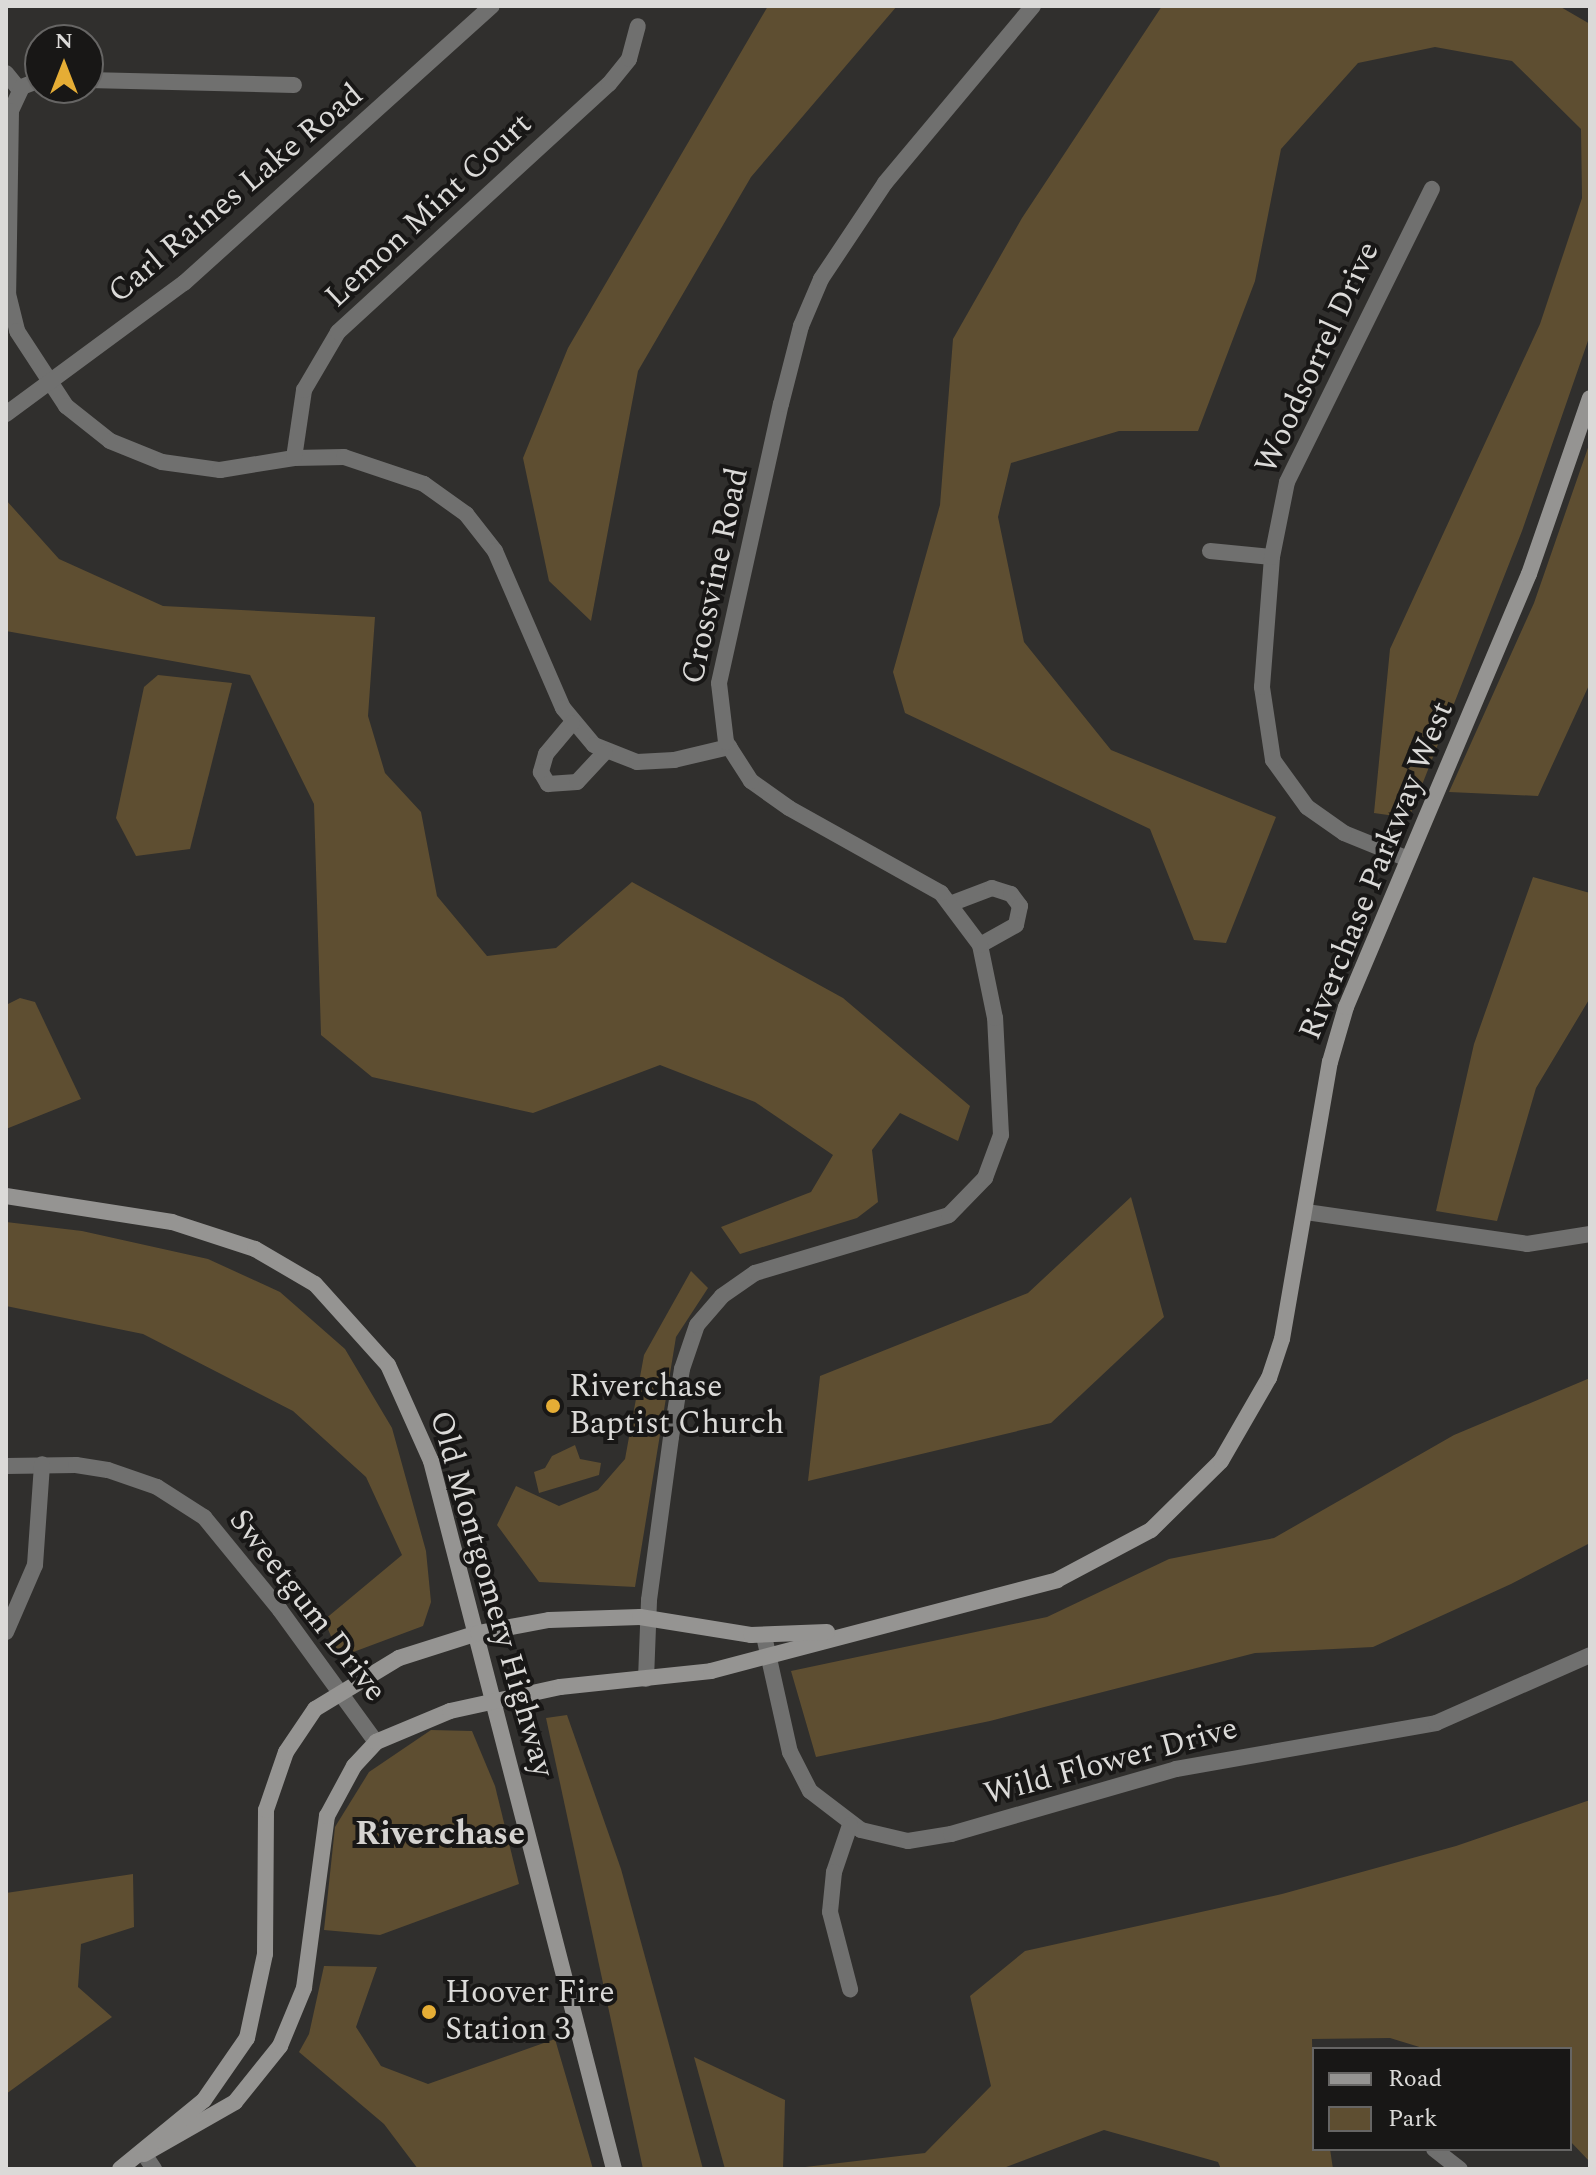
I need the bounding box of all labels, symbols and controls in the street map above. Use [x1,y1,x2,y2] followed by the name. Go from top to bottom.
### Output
[24,24,104,104] north arrow
[55,25,73,58] text: N
[101,76,371,312] street label: Carl Raines Lake Road
[318,105,540,317] street label: Lemon Mint Court
[1247,236,1389,480] street label: Woodsorrel Drive
[674,464,758,688] street label: Crossvine Road
[1291,696,1463,1046] street label: Riverchase Parkway West
[569,1369,784,1444] place label: Riverchase Baptist Church
[544,1397,562,1415] marker: Riverchase Baptist Church
[420,1407,562,1781] street label: Old Montgomery Highway
[220,1502,394,1710] street label: Sweetgum Drive
[980,1710,1242,1814] street label: Wild Flower Drive
[355,1815,525,1855] district label: Riverchase
[445,1975,615,2050] place label: Hoover Fire Station 3
[420,2003,438,2021] marker: Hoover Fire Station 3
[1312,2047,1572,2151] legend
[1388,2061,1442,2097] text: Road
[1388,2101,1438,2137] text: Park

